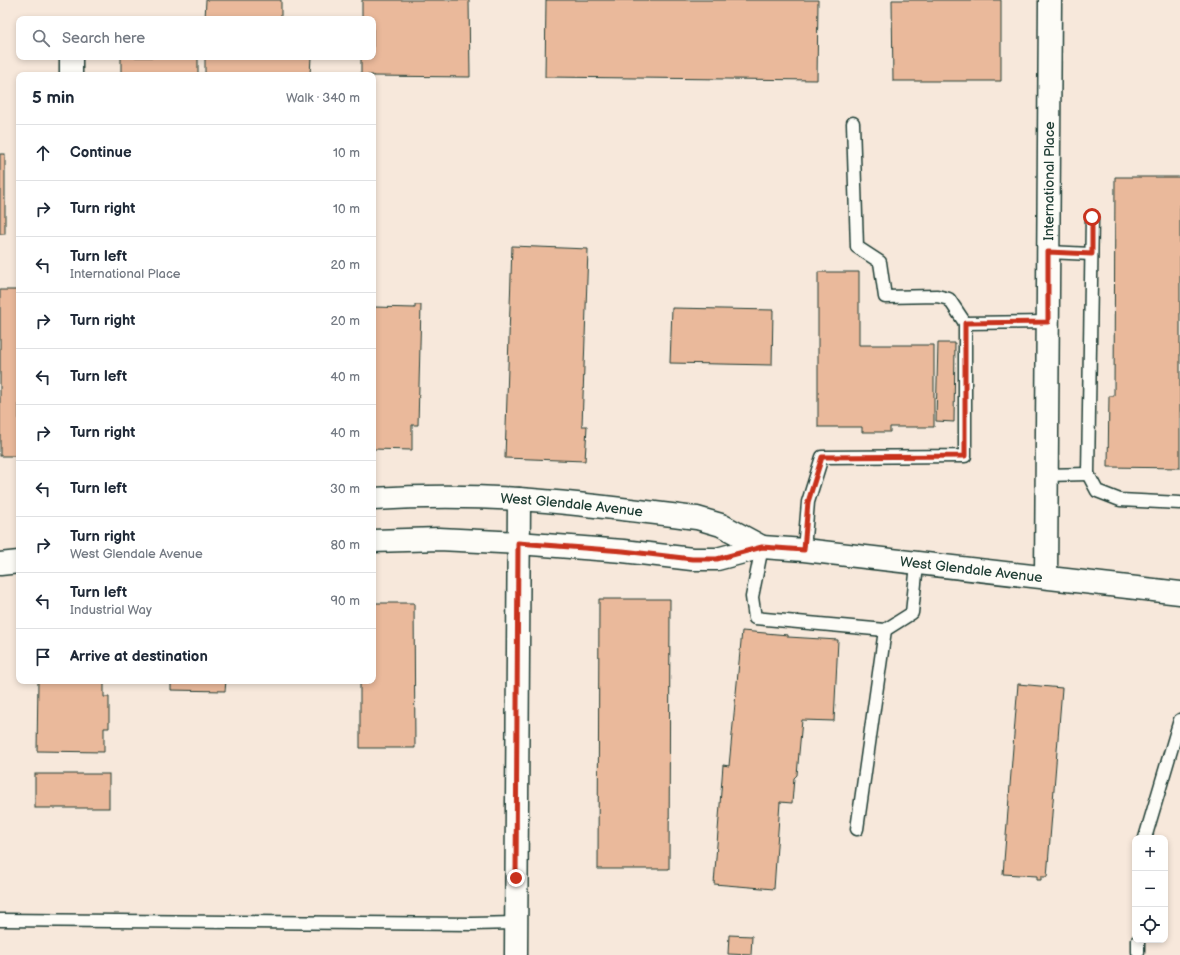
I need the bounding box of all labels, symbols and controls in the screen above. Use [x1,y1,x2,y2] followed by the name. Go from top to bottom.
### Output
[16,16,376,60] search box
[30,27,52,49] icon: search
[62,29,145,48] text: Search here
[32,88,75,108] text: 5 min
[286,90,360,106] text: Walk · 340 m
[1040,121,1058,241] street label: International Place
[32,142,54,164] icon: ahead
[70,143,132,162] text: Continue
[333,145,360,161] text: 10 m
[32,198,54,220] icon: right
[70,199,135,218] text: Turn right
[333,201,360,217] text: 10 m
[1083,208,1101,226] route start
[70,247,127,266] text: Turn left
[32,254,54,276] icon: left
[330,257,360,273] text: 20 m
[70,266,181,282] text: International Place
[32,310,54,332] icon: right
[70,311,135,330] text: Turn right
[330,313,360,329] text: 20 m
[32,366,54,388] icon: left
[70,367,127,386] text: Turn left
[330,369,360,385] text: 40 m
[32,422,54,444] icon: right
[70,423,135,442] text: Turn right
[330,425,360,441] text: 40 m
[32,478,54,500] icon: left
[70,479,127,498] text: Turn left
[330,481,360,497] text: 30 m
[500,489,644,520] street label: West Glendale Avenue
[70,527,135,546] text: Turn right
[32,534,54,556] icon: right
[331,537,360,553] text: 80 m
[70,546,203,562] text: West Glendale Avenue
[899,553,1043,586] street label: West Glendale Avenue
[70,583,127,602] text: Turn left
[32,590,54,612] icon: left
[331,593,360,609] text: 90 m
[70,602,152,618] text: Industrial Way
[32,646,54,668] icon: arrive
[70,647,208,666] text: Arrive at destination
[1132,835,1168,943] map controls
[1132,835,1168,871] button: +
[507,869,525,887] route end
[1132,871,1168,907] button: −
[1132,907,1168,943] button: locate

